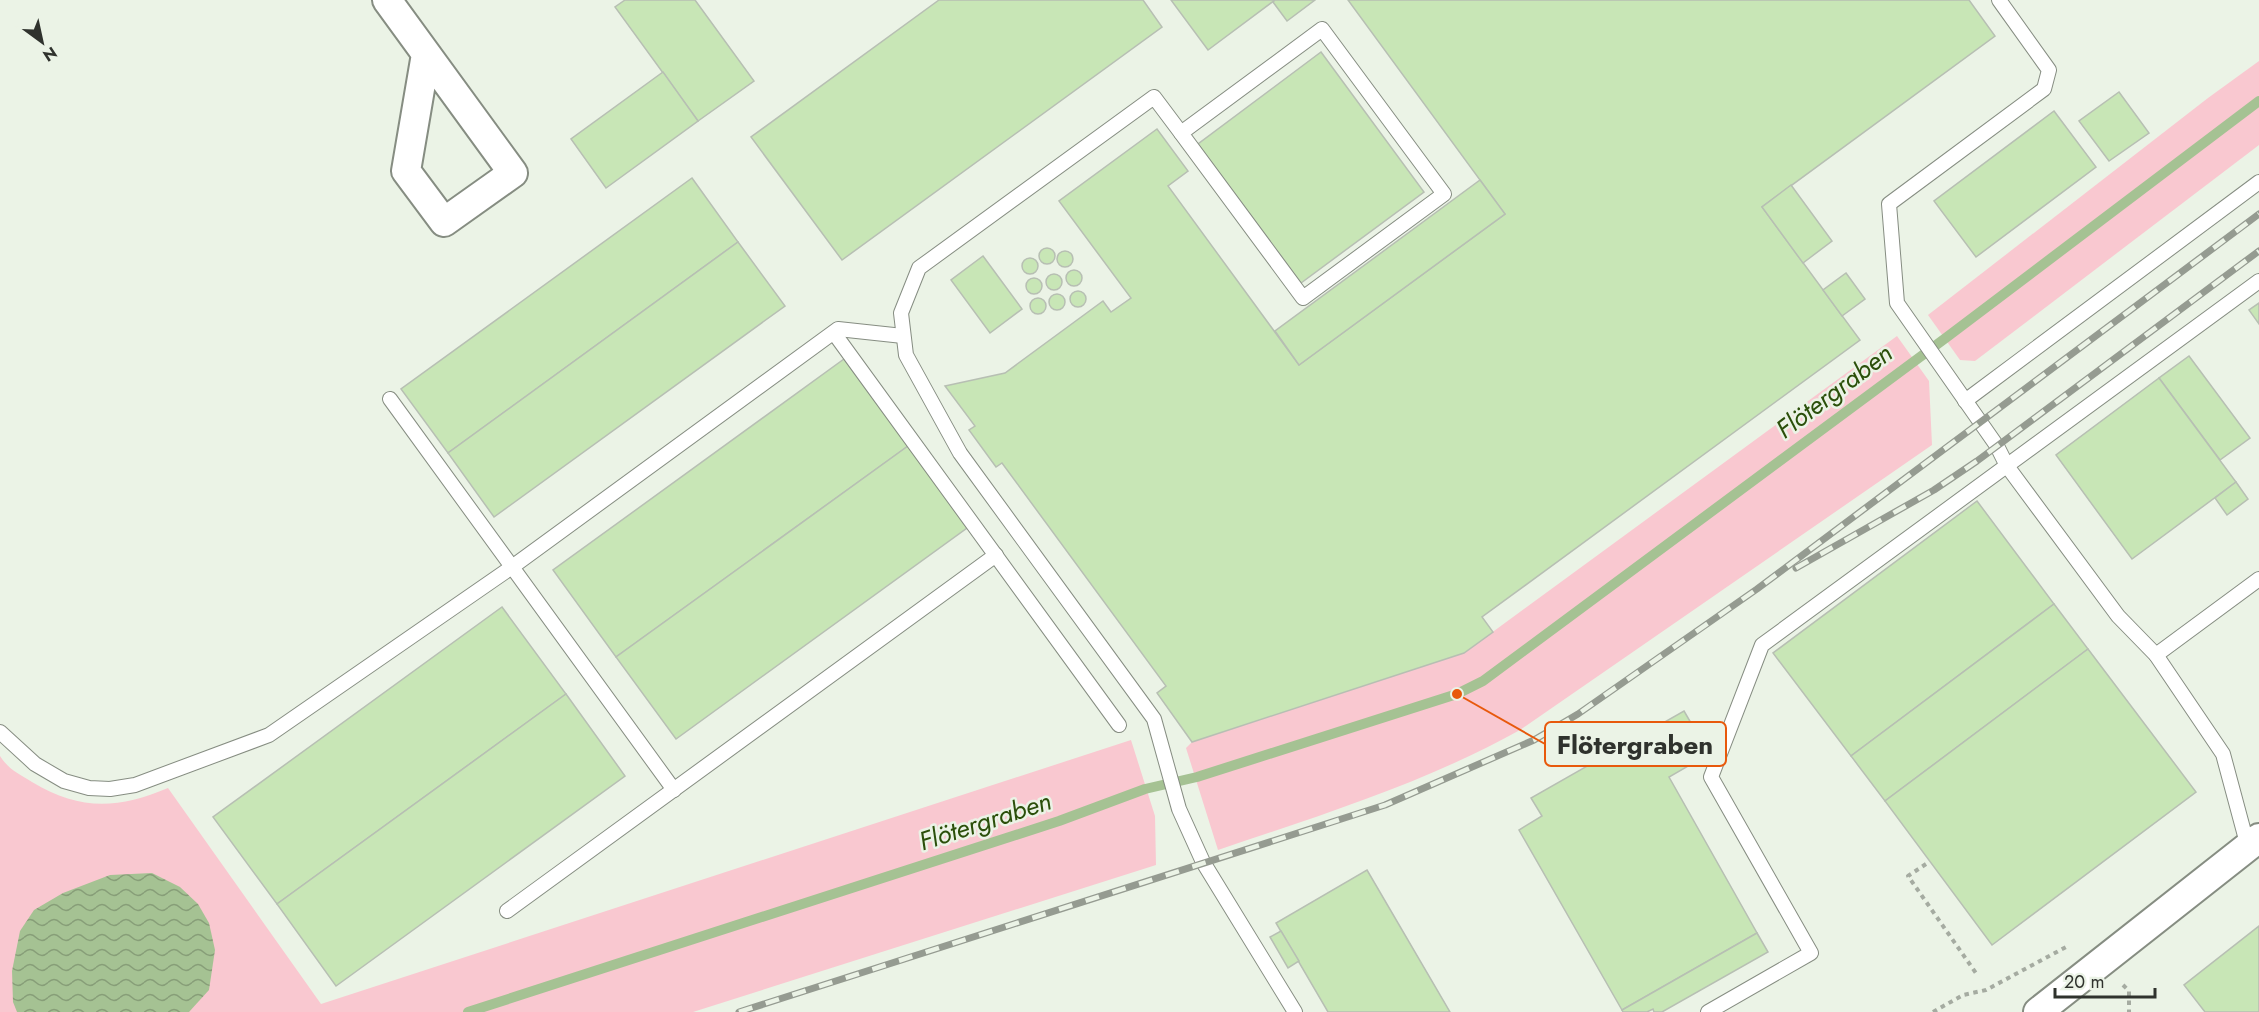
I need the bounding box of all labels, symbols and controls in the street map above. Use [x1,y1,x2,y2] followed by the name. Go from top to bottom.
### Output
[12,12,72,72] north arrow
[38,41,61,67] text: N
[1768,334,1900,448] water label: Flötergraben
[1545,722,1726,766] callout: Flötergraben
[1557,726,1713,764] text: Flötergraben
[914,782,1056,860] water label: Flötergraben
[2055,961,2156,999] scale bar
[2064,969,2104,995] text: 20 m

